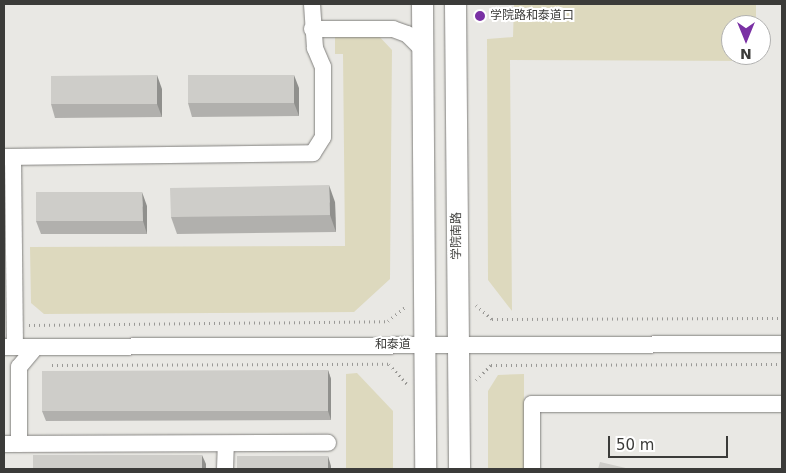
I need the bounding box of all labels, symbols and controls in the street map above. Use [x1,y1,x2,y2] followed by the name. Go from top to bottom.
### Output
[490,9,574,23] place label: 学院路和泰道口
[474,10,486,22] marker: 学院路和泰道口
[721,15,771,65] north arrow
[740,46,752,62] text: N
[450,212,464,260] street label: 学院南路
[375,338,411,352] street label: 和泰道
[611,426,731,458] scale bar
[616,436,654,454] text: 50 m

